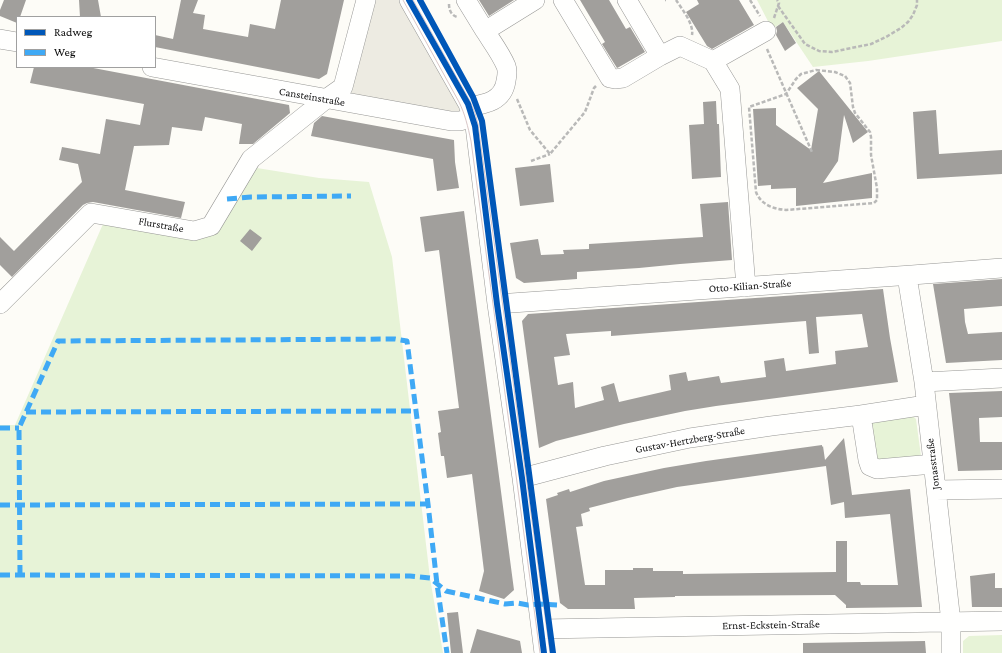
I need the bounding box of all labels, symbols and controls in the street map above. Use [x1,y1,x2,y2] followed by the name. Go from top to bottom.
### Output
[16,16,156,68] legend
[54,25,92,39] text: Radweg
[54,45,76,59] text: Weg
[278,85,346,109] street label: Cansteinstraße
[137,215,185,235] street label: Flurstraße
[708,277,792,295] street label: Otto-Kilian-Straße
[634,424,746,456] street label: Gustav-Hertzberg-Straße
[923,438,943,490] street label: Jonasstraße
[722,618,820,632] street label: Ernst-Eckstein-Straße

